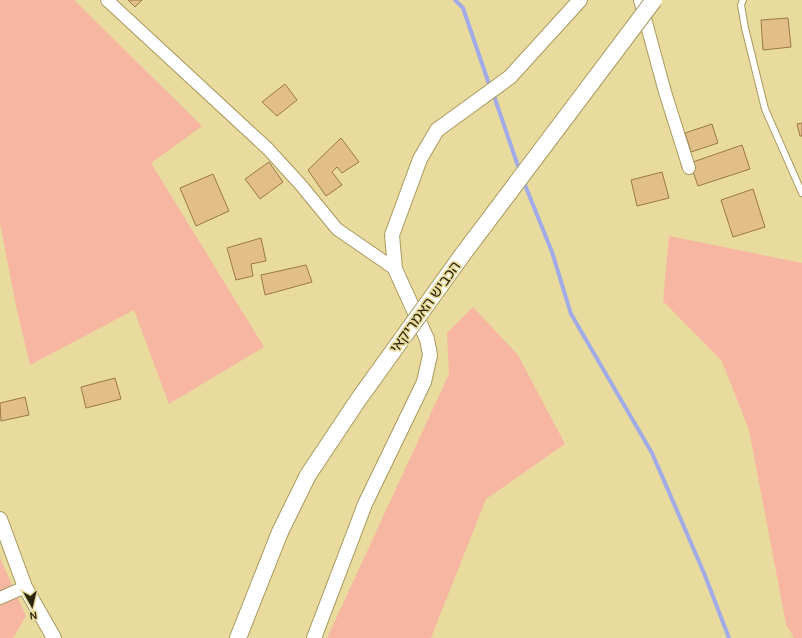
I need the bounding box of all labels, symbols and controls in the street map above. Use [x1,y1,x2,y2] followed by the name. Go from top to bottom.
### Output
[386,258,464,356] street label: הכביש האמריקאי
[12,586,52,626] north arrow
[29,608,38,622] text: N

